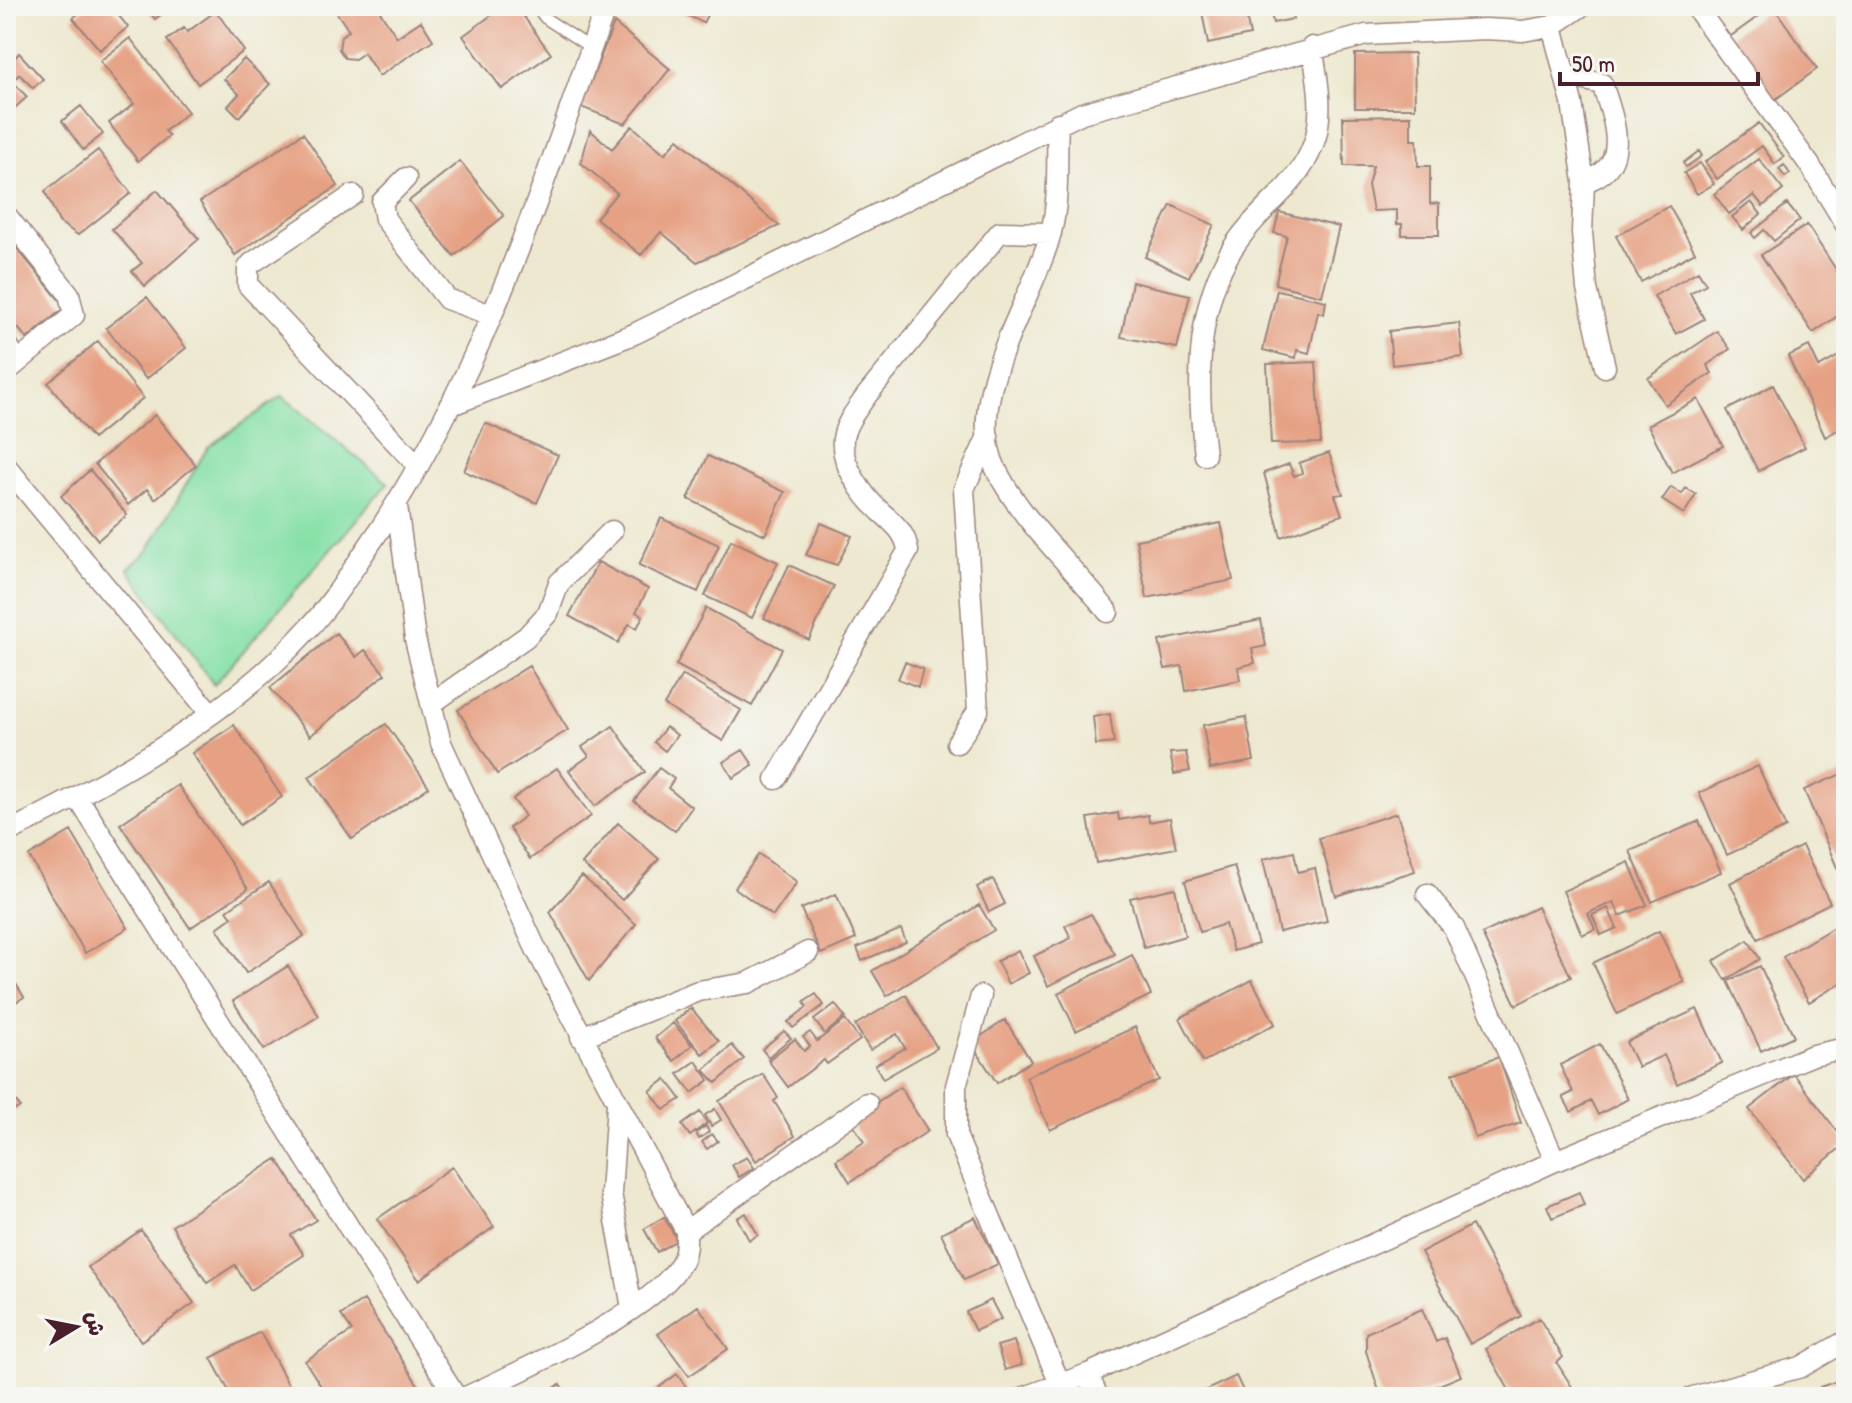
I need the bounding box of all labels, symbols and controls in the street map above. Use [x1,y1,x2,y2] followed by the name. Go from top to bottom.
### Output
[1560,36,1758,86] scale bar
[1572,47,1615,79] text: 50 m
[36,1287,116,1367] north arrow
[79,1309,113,1338] text: ش

